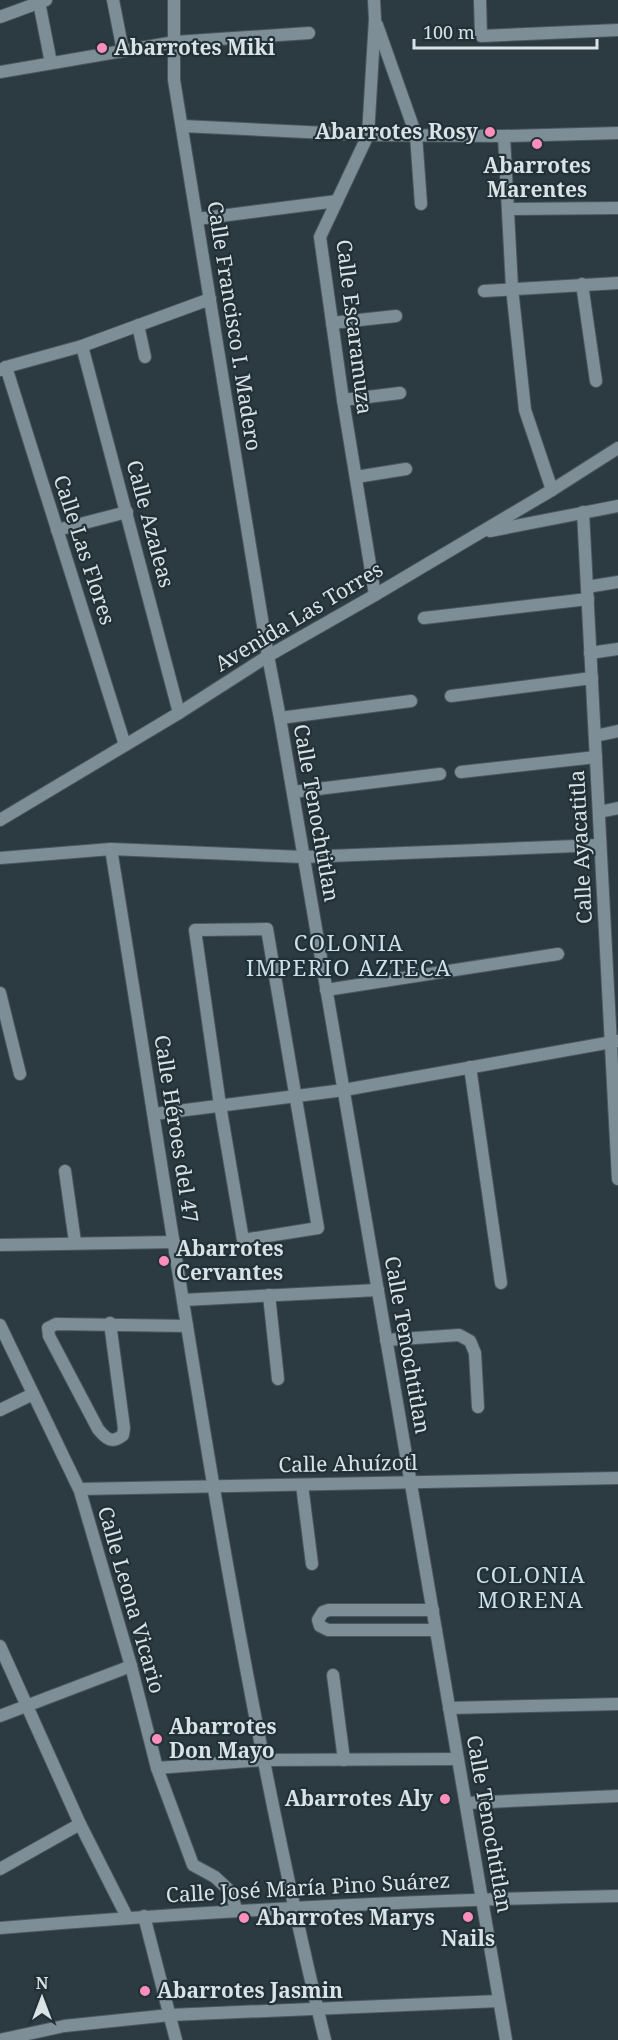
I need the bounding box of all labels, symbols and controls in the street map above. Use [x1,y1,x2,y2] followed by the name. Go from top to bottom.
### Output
[414,12,597,50] scale bar
[423,20,475,44] text: 100 m
[114,33,276,61] place label: Abarrotes Miki
[95,41,109,55] marker: Abarrotes Miki
[315,117,479,145] place label: Abarrotes Rosy
[483,125,497,139] marker: Abarrotes Rosy
[530,137,544,151] marker: Abarrotes Marentes
[483,151,591,203] place label: Abarrotes Marentes
[201,199,269,453] street label: Calle Francisco I. Madero
[330,238,380,416] street label: Calle Escaramuza
[121,457,181,591] street label: Calle Azaleas
[48,471,122,628] street label: Calle Las Flores
[209,555,388,677] street label: Avenida Las Torres
[288,722,346,904] street label: Calle Tenochtitlan
[562,769,598,925] street label: Calle Ayacatitla
[246,927,452,982] district label: COLONIA IMPERIO AZTECA
[148,1033,206,1225] street label: Calle Héroes del 47
[176,1234,284,1286] place label: Abarrotes Cervantes
[157,1254,171,1268] marker: Abarrotes Cervantes
[379,1254,437,1436] street label: Calle Tenochtitlan
[278,1448,418,1478] street label: Calle Ahuízotl
[92,1503,172,1697] street label: Calle Leona Vicario
[476,1559,586,1614] district label: COLONIA MORENA
[169,1712,277,1764] place label: Abarrotes Don Mayo
[150,1732,164,1746] marker: Abarrotes Don Mayo
[461,1733,519,1915] street label: Calle Tenochtitlan
[285,1784,434,1812] place label: Abarrotes Aly
[438,1792,452,1806] marker: Abarrotes Aly
[165,1866,451,1908] street label: Calle José María Pino Suárez
[256,1903,435,1931] place label: Abarrotes Marys
[461,1910,475,1924] marker: Nails
[237,1911,251,1925] marker: Abarrotes Marys
[441,1924,495,1952] place label: Nails
[12,1968,72,2028] north arrow
[36,1972,49,1994] text: N
[157,1976,343,2004] place label: Abarrotes Jasmin
[138,1984,152,1998] marker: Abarrotes Jasmin

